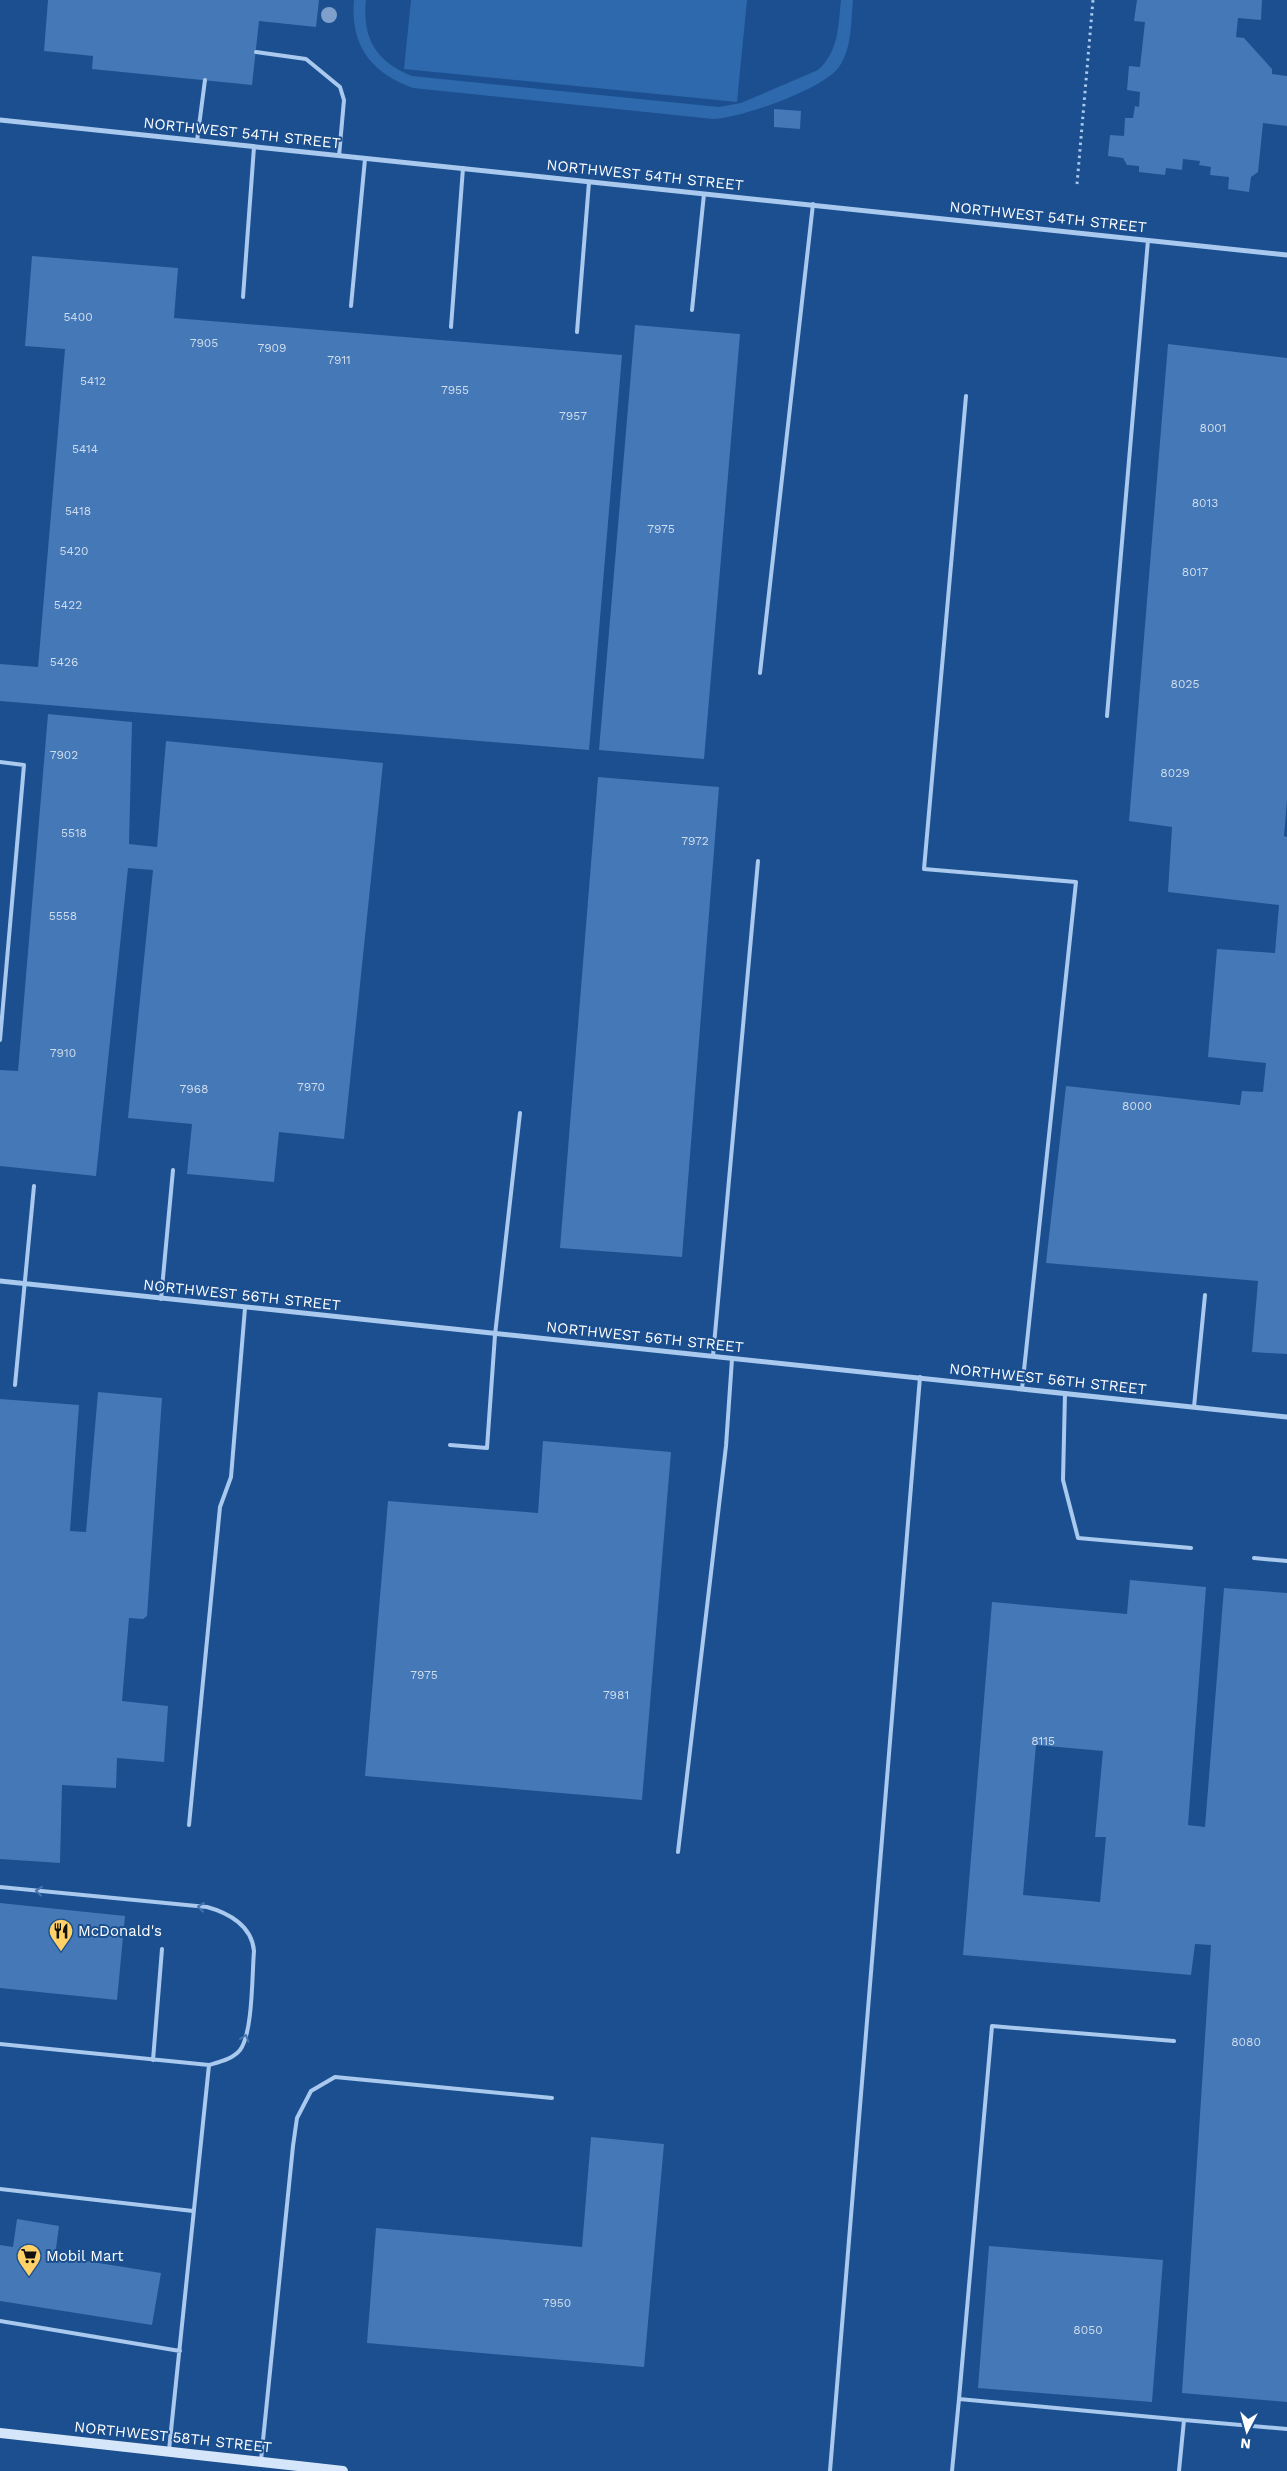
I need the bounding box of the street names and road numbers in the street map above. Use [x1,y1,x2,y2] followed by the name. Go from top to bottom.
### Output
[143,114,341,152] street label: NORTHWEST 54TH STREET
[546,156,744,194] street label: NORTHWEST 54TH STREET
[949,198,1147,236] street label: NORTHWEST 54TH STREET
[142,1276,342,1314] street label: NORTHWEST 56TH STREET
[545,1318,745,1356] street label: NORTHWEST 56TH STREET
[948,1360,1148,1398] street label: NORTHWEST 56TH STREET
[73,2418,273,2456] street label: NORTHWEST 58TH STREET

